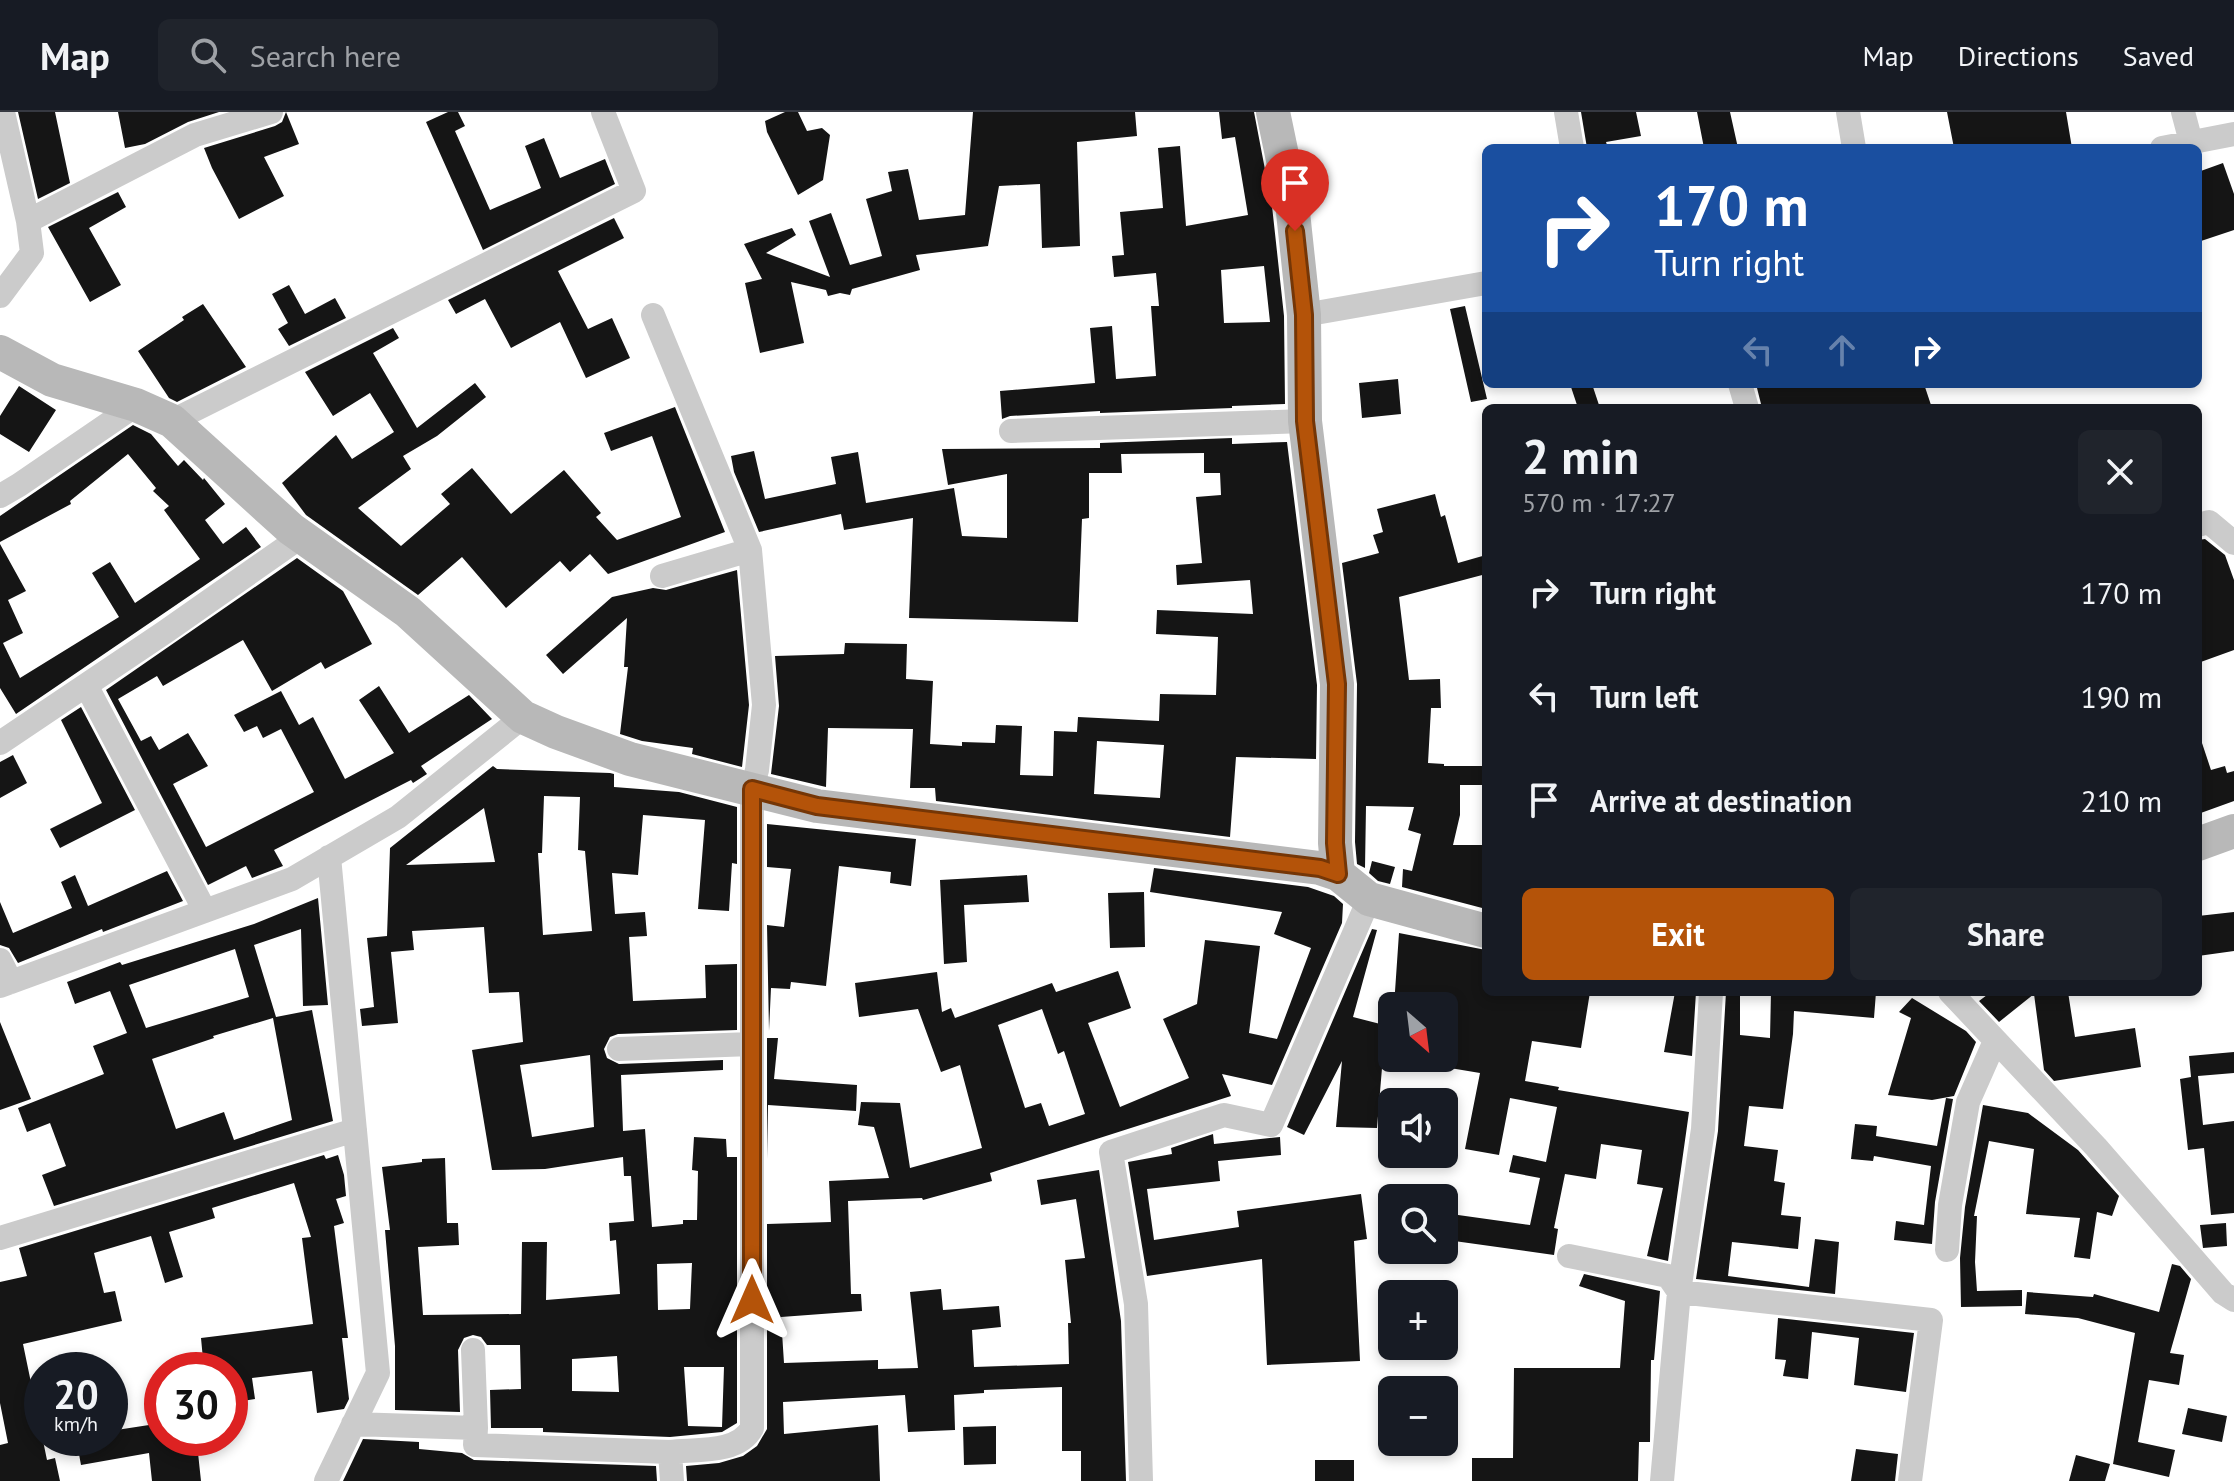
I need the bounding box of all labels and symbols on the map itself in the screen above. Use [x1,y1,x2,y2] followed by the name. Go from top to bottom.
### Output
[1261,149,1329,231] pin
[1378,992,1458,1072] north arrow
[710,1258,794,1342] position arrow
[144,1352,248,1456] speed limit sign: 30

